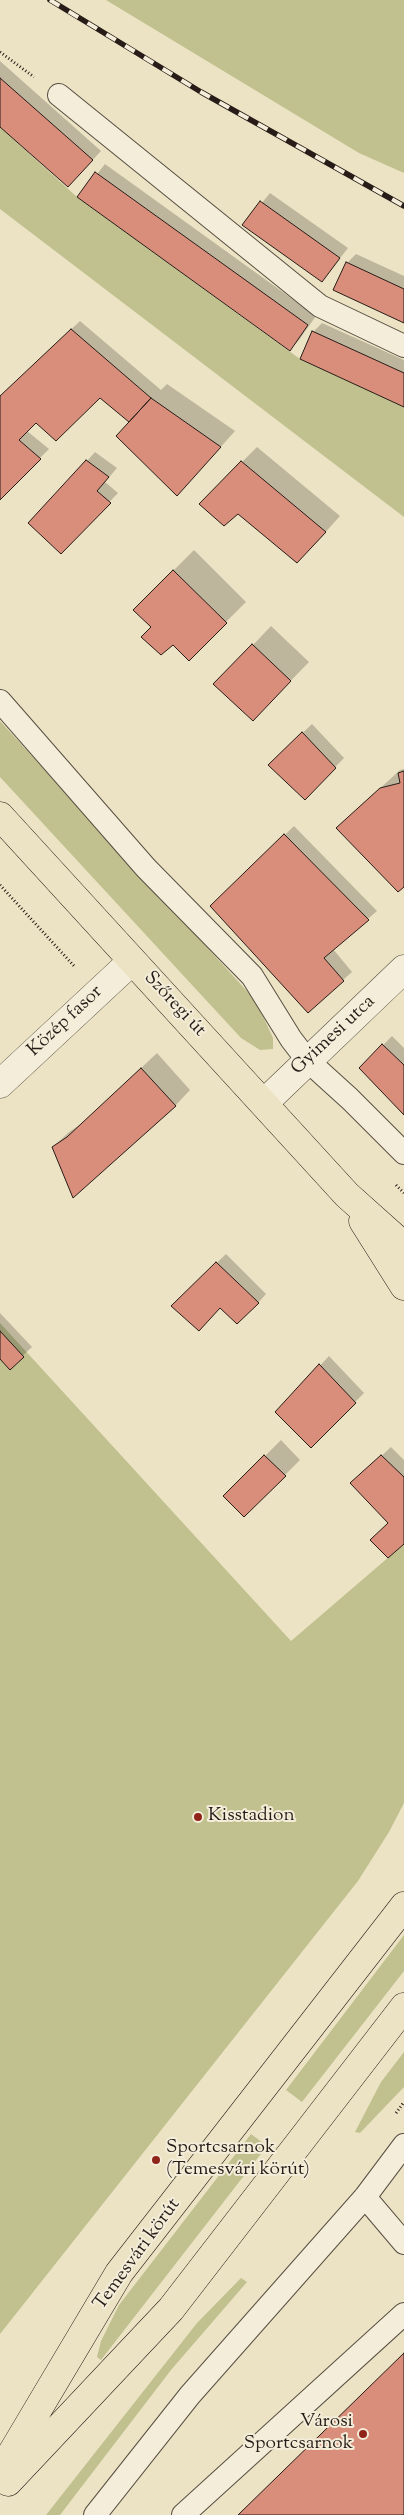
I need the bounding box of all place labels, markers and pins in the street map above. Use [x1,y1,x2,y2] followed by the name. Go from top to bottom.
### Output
[208,1806,295,1828] place label: Kisstadion
[192,1811,204,1823] marker: Kisstadion
[166,2138,310,2182] place label: Sportcsarnok (Temesvári körút)
[150,2154,162,2166] marker: Sportcsarnok (Temesvári körút)
[244,2412,353,2456] place label: Városi Sportcsarnok
[357,2428,369,2440] marker: Városi Sportcsarnok

